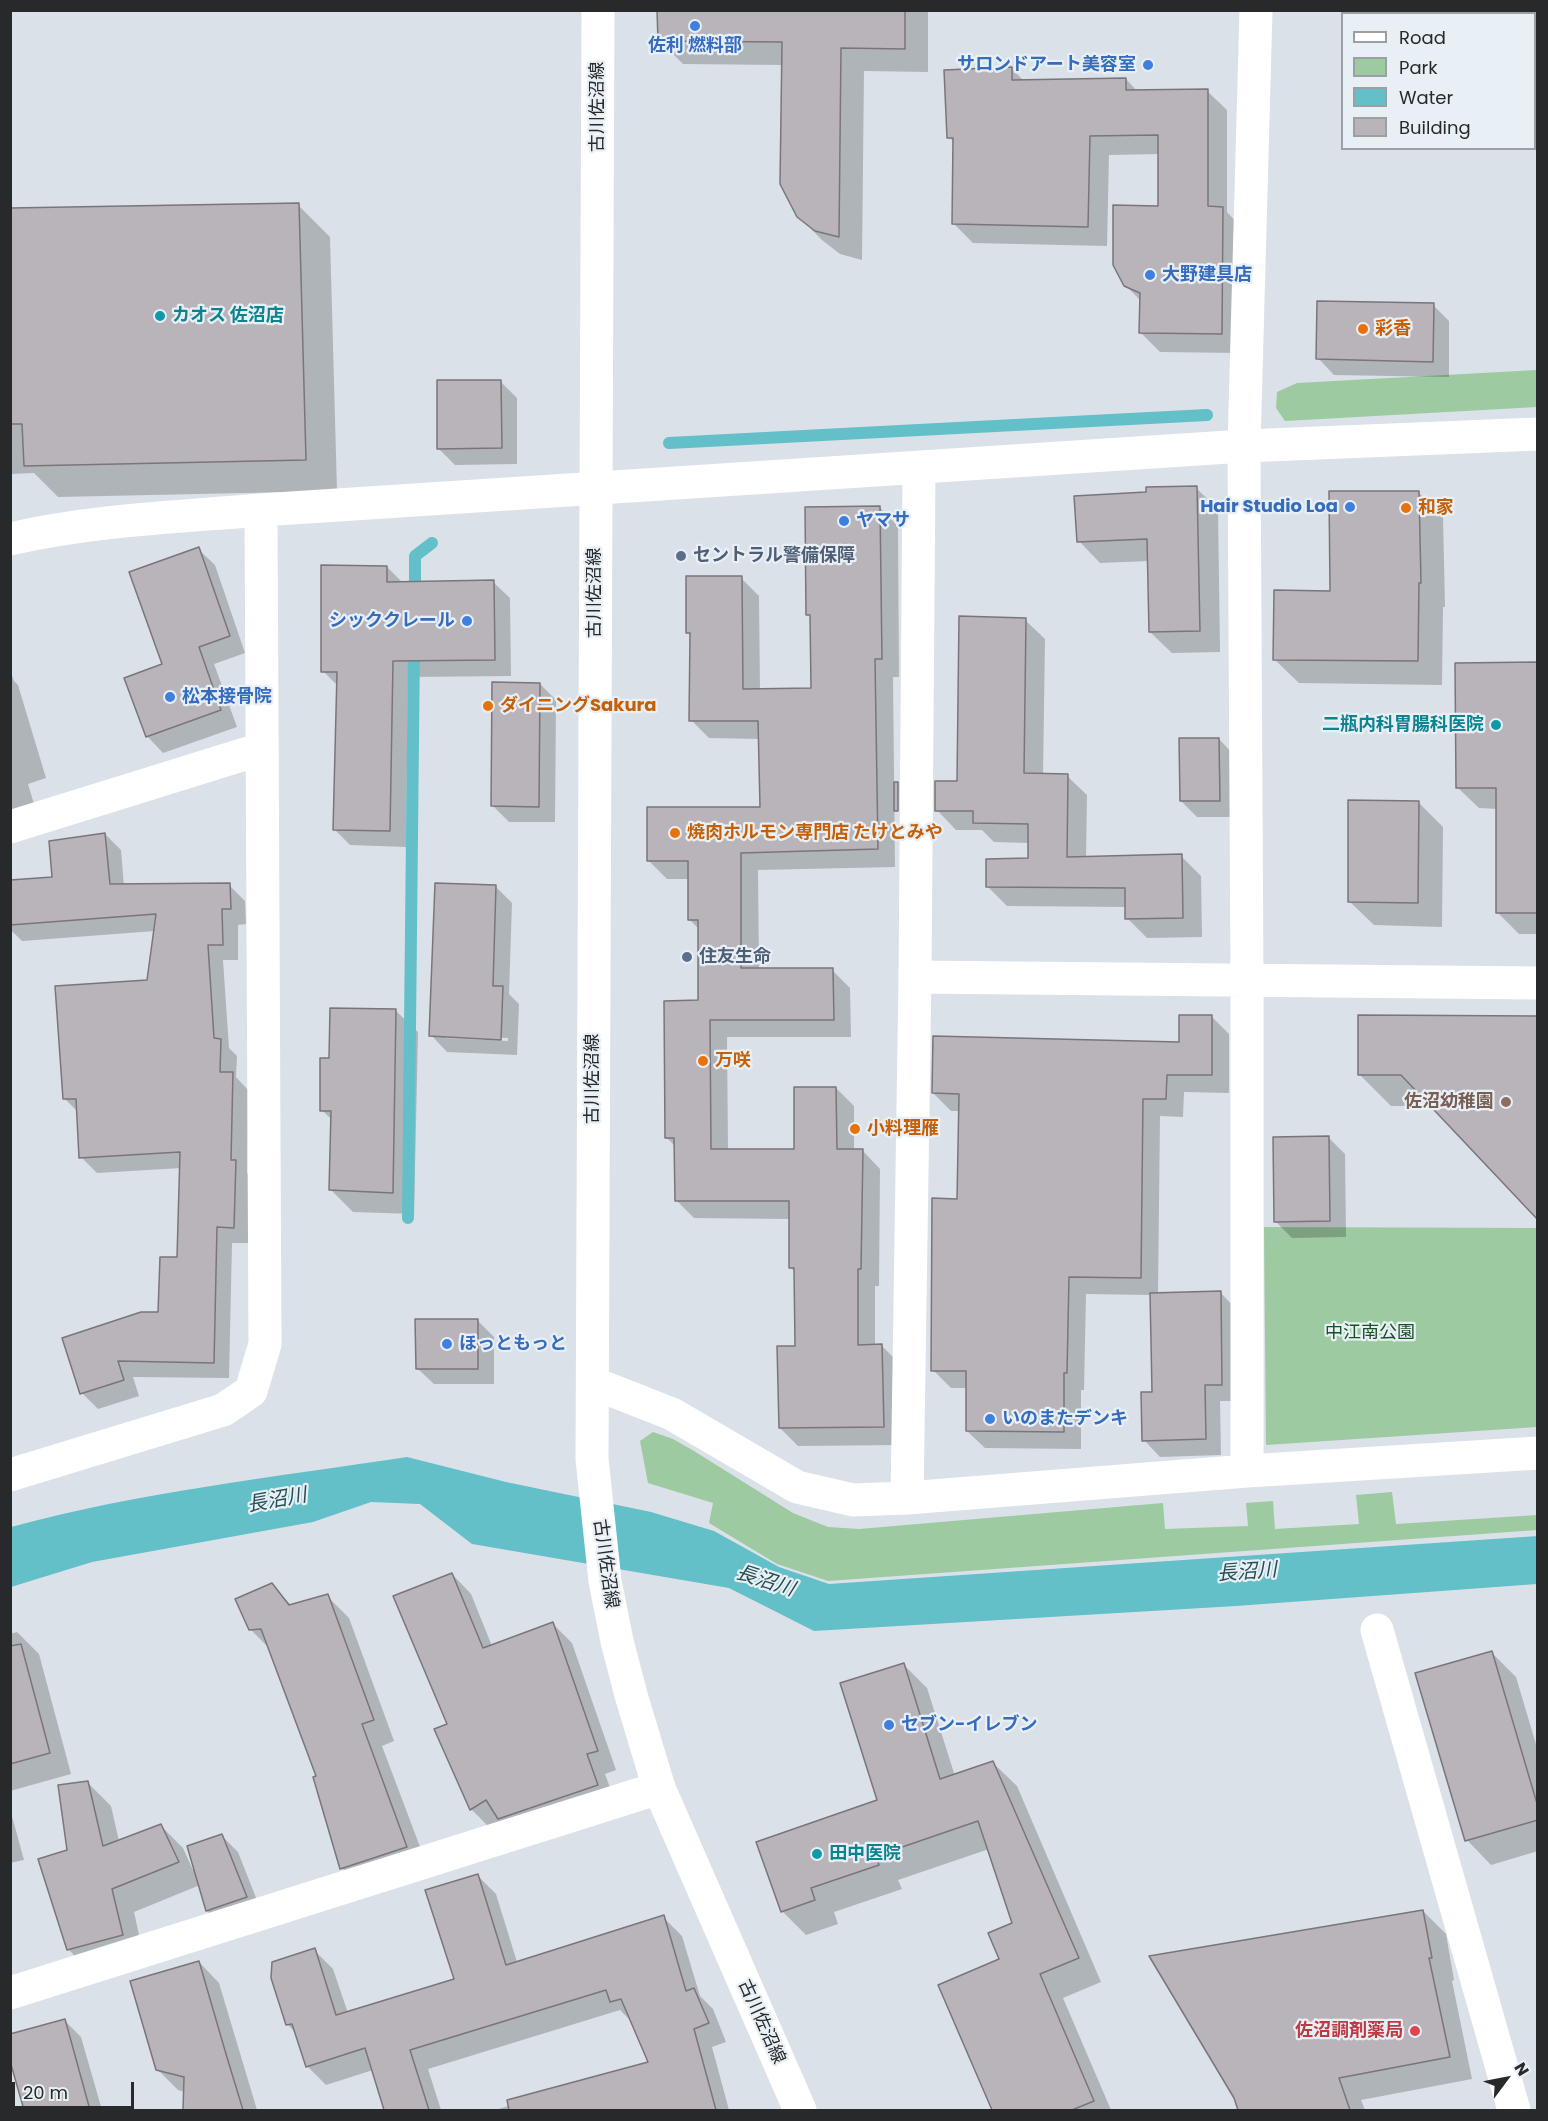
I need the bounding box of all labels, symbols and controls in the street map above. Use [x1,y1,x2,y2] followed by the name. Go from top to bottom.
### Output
[1341,12,1536,150] legend
[688,19,702,33] marker: 佐利 燃料部
[1399,25,1446,50] text: Road
[648,35,742,57] place label: 佐利 燃料部
[957,54,1136,76] place label: サロンドアート美容室
[1399,55,1438,80] text: Park
[1141,58,1155,72] marker: サロンドアート美容室
[587,62,609,152] street label: 古川佐沼線
[1399,85,1453,110] text: Water
[1399,115,1471,140] text: Building
[1162,264,1252,286] place label: 大野建具店
[1143,268,1157,282] marker: 大野建具店
[172,305,284,327] place label: カオス 佐沼店
[153,309,167,323] marker: カオス 佐沼店
[1375,318,1411,340] place label: 彩香
[1356,322,1370,336] marker: 彩香
[1200,496,1338,518] place label: Hair Studio Loa
[1418,497,1454,519] place label: 和家
[1343,500,1357,514] marker: Hair Studio Loa
[1399,501,1413,515] marker: 和家
[856,510,910,532] place label: ヤマサ
[837,514,851,528] marker: ヤマサ
[693,545,855,567] place label: セントラル警備保障
[584,548,606,638] street label: 古川佐沼線
[674,549,688,563] marker: セントラル警備保障
[329,610,455,632] place label: シッククレール
[460,614,474,628] marker: シッククレール
[182,686,272,708] place label: 松本接骨院
[163,690,177,704] marker: 松本接骨院
[500,695,656,717] place label: ダイニングSakura
[481,699,495,713] marker: ダイニングSakura
[1322,714,1484,736] place label: 二瓶内科胃腸科医院
[1489,718,1503,732] marker: 二瓶内科胃腸科医院
[687,822,943,844] place label: 焼肉ホルモン専門店 たけとみや
[668,826,682,840] marker: 焼肉ホルモン専門店 たけとみや
[699,946,771,968] place label: 住友生命
[680,950,694,964] marker: 住友生命
[582,1034,604,1124] street label: 古川佐沼線
[715,1050,751,1072] place label: 万咲
[696,1054,710,1068] marker: 万咲
[1404,1091,1494,1113] place label: 佐沼幼稚園
[1499,1095,1513,1109] marker: 佐沼幼稚園
[867,1118,939,1140] place label: 小料理雁
[848,1122,862,1136] marker: 小料理雁
[1325,1322,1415,1344] park label: 中江南公園
[459,1333,567,1355] place label: ほっともっと
[440,1337,454,1351] marker: ほっともっと
[1002,1408,1128,1430] place label: いのまたデンキ
[983,1412,997,1426] marker: いのまたデンキ
[245,1484,309,1518] water label: 長沼川
[588,1518,622,1610] street label: 古川佐沼線
[1216,1559,1278,1587] water label: 長沼川
[733,1561,797,1603] water label: 長沼川
[901,1714,1037,1736] place label: セブン-イレブン
[882,1718,896,1732] marker: セブン-イレブン
[829,1843,901,1865] place label: 田中医院
[810,1847,824,1861] marker: 田中医院
[733,1976,789,2068] street label: 古川佐沼線
[1295,2020,1403,2042] place label: 佐沼調剤薬局
[1408,2024,1422,2038] marker: 佐沼調剤薬局
[1476,2049,1536,2109] north arrow
[1509,2058,1535,2080] text: N
[15,2070,136,2108] scale bar
[23,2080,68,2105] text: 20 m

